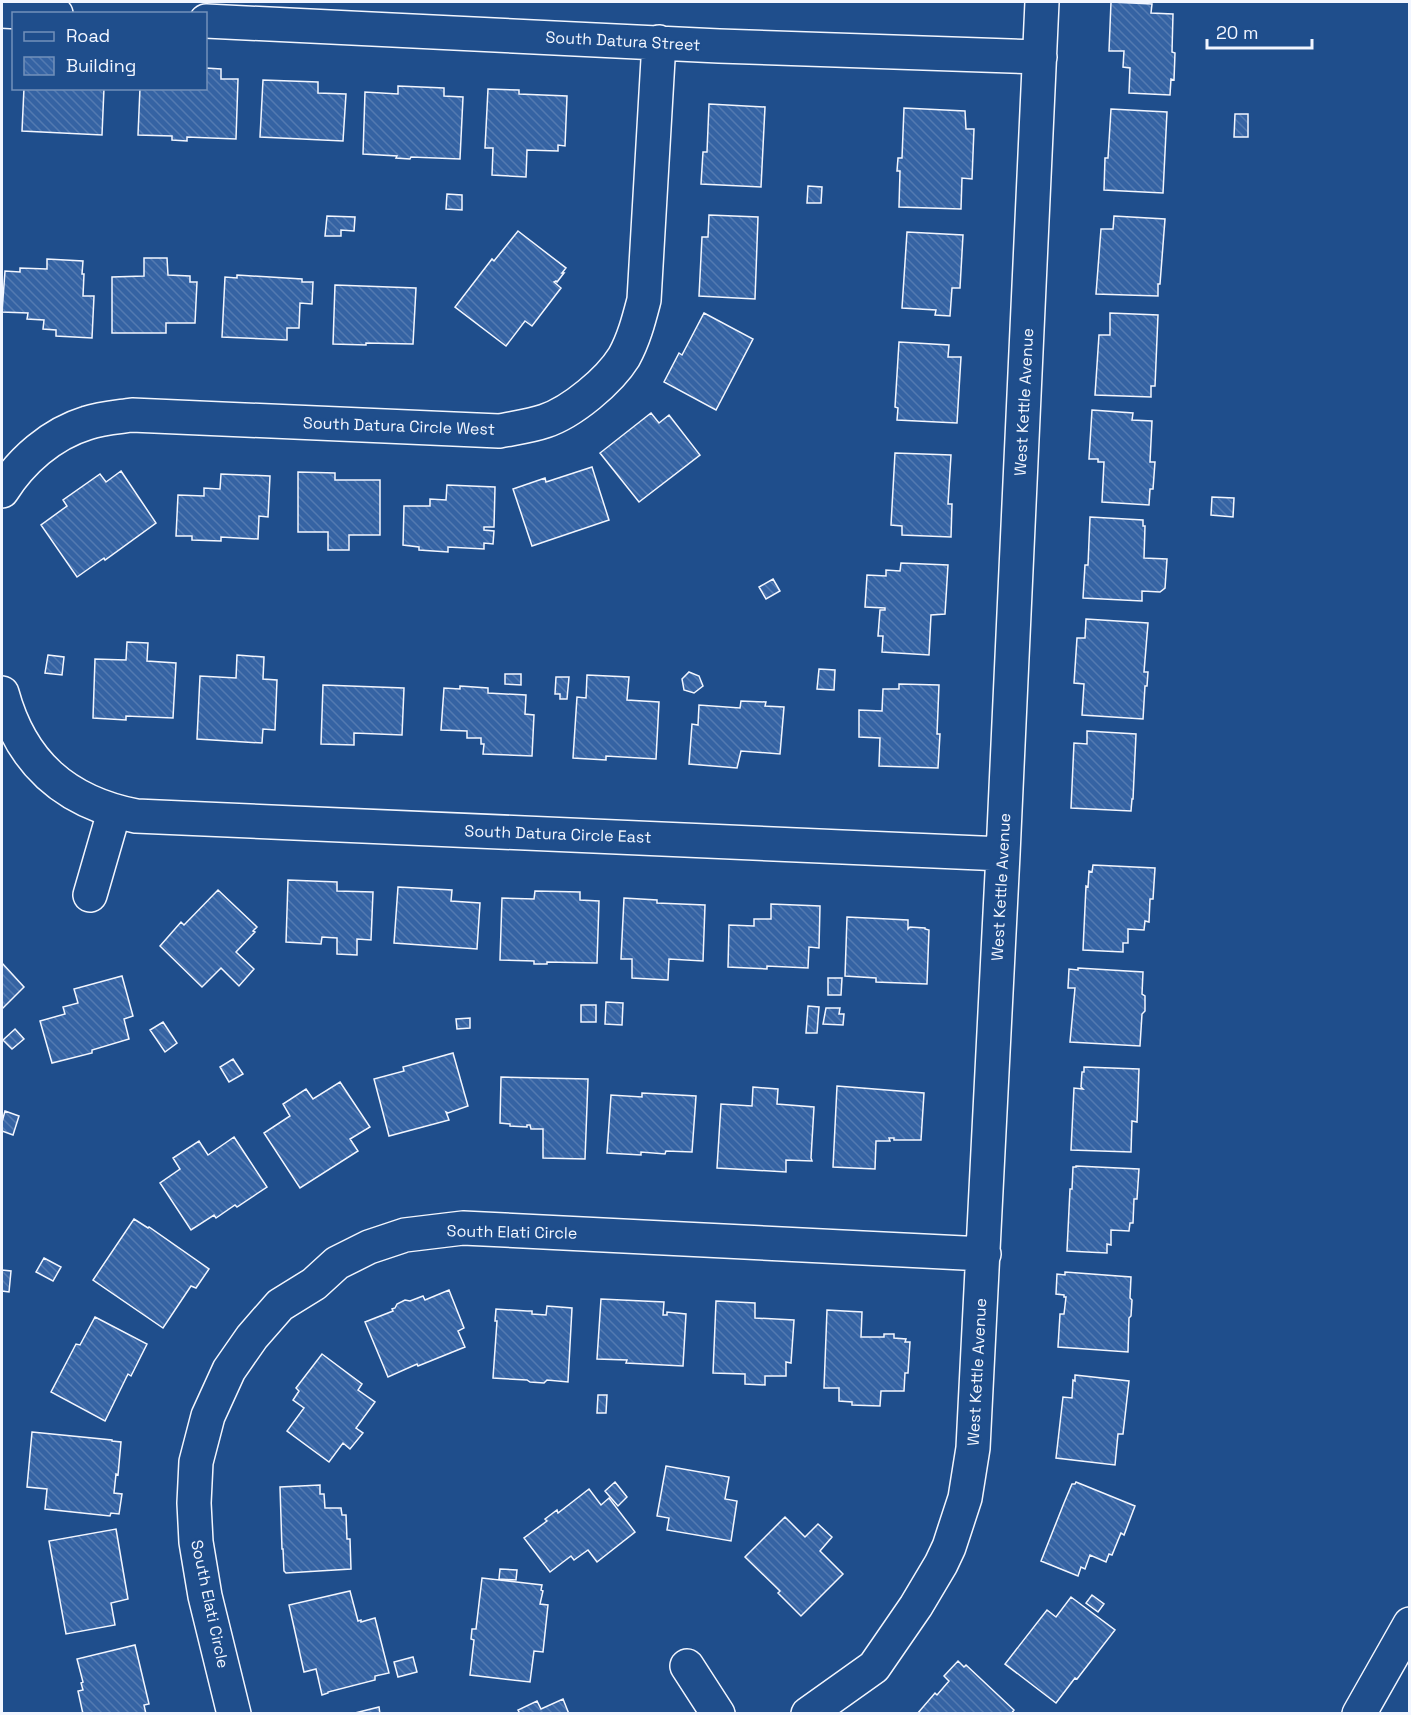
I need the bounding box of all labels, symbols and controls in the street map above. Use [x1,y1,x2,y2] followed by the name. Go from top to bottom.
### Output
[12,12,207,90] legend
[1207,12,1312,50] scale bar
[1216,21,1259,44] text: 20 m
[66,24,110,47] text: Road
[545,26,701,56] street label: South Datura Street
[66,54,136,77] text: Building
[1010,327,1038,477] street label: West Kettle Avenue
[303,412,495,440] street label: South Datura Circle West
[987,812,1015,962] street label: West Kettle Avenue
[464,820,652,848] street label: South Datura Circle East
[446,1220,578,1244] street label: South Elati Circle
[963,1297,991,1447] street label: West Kettle Avenue
[186,1538,234,1670] street label: South Elati Circle

